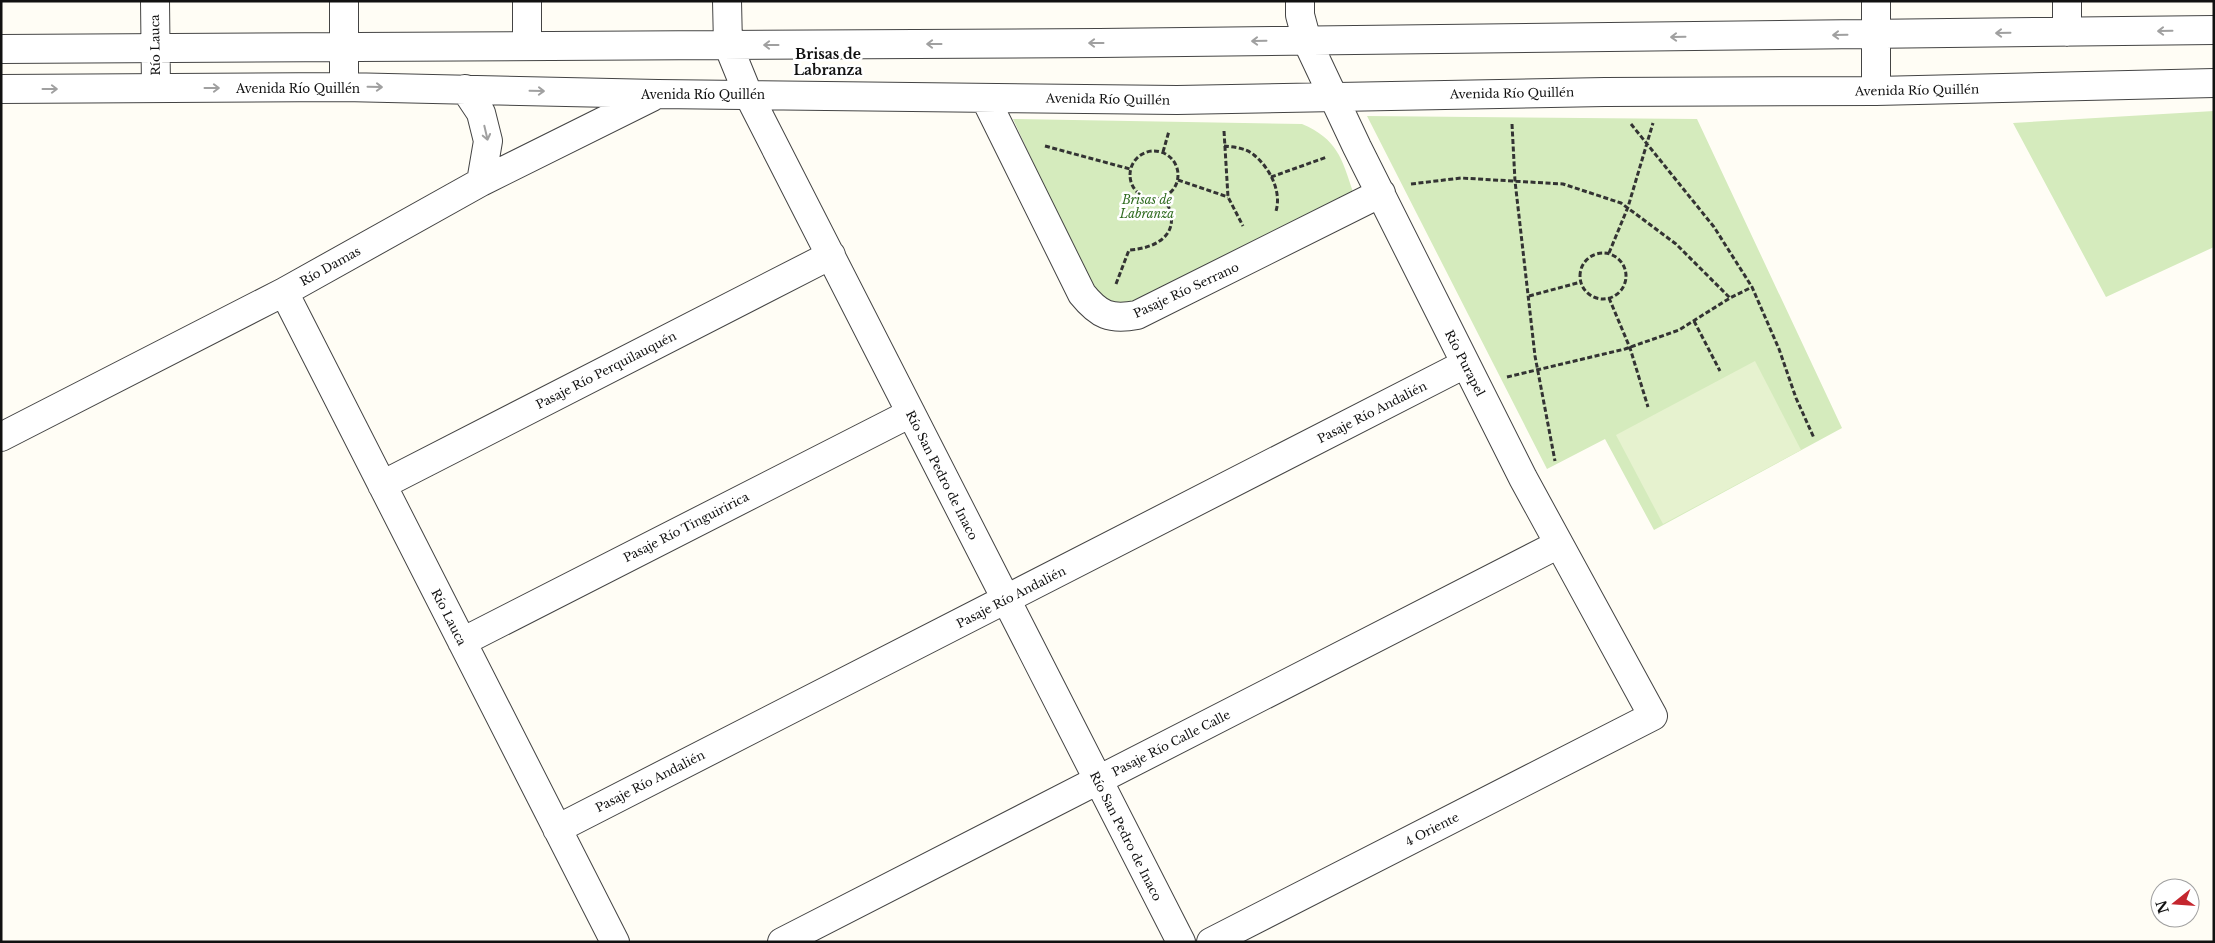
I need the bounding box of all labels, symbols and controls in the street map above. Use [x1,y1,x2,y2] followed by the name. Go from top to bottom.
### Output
[147,14,163,76] street label: Río Lauca
[2157,26,2174,36] one-way arrow
[1995,28,2011,38] one-way arrow
[1832,30,1848,40] one-way arrow
[1670,32,1686,42] one-way arrow
[1251,36,1267,46] one-way arrow
[1088,38,1104,48] one-way arrow
[926,39,942,49] one-way arrow
[763,40,780,50] one-way arrow
[793,45,863,79] district label: Brisas de Labranza
[235,81,360,96] street label: Avenida Río Quillén
[1854,81,1979,99] street label: Avenida Río Quillén
[204,83,220,93] one-way arrow
[367,83,383,92] one-way arrow
[42,84,58,94] one-way arrow
[1449,84,1574,102] street label: Avenida Río Quillén
[529,87,545,96] one-way arrow
[640,87,765,102] street label: Avenida Río Quillén
[1045,90,1170,108] street label: Avenida Río Quillén
[482,124,491,140] one-way arrow
[1119,192,1174,221] park label: Brisas de Labranza
[297,243,363,289] street label: Río Damas
[1131,259,1241,321] street label: Pasaje Río Serrano
[1442,327,1488,399] street label: Río Purapel
[533,328,679,412] street label: Pasaje Río Perquilauquén
[1315,378,1429,446] street label: Pasaje Río Andalién
[903,408,981,542] street label: Río San Pedro de Inaco
[621,489,752,565] street label: Pasaje Río Tinguiririca
[954,563,1068,631] street label: Pasaje Río Andalién
[428,586,470,648] street label: Río Lauca
[1109,707,1233,779] street label: Pasaje Río Calle Calle
[593,747,707,815] street label: Pasaje Río Andalién
[1087,769,1165,903] street label: Río San Pedro de Inaco
[1403,809,1461,849] street label: 4 Oriente
[2150,878,2200,928] north arrow
[2152,898,2173,916] text: N

